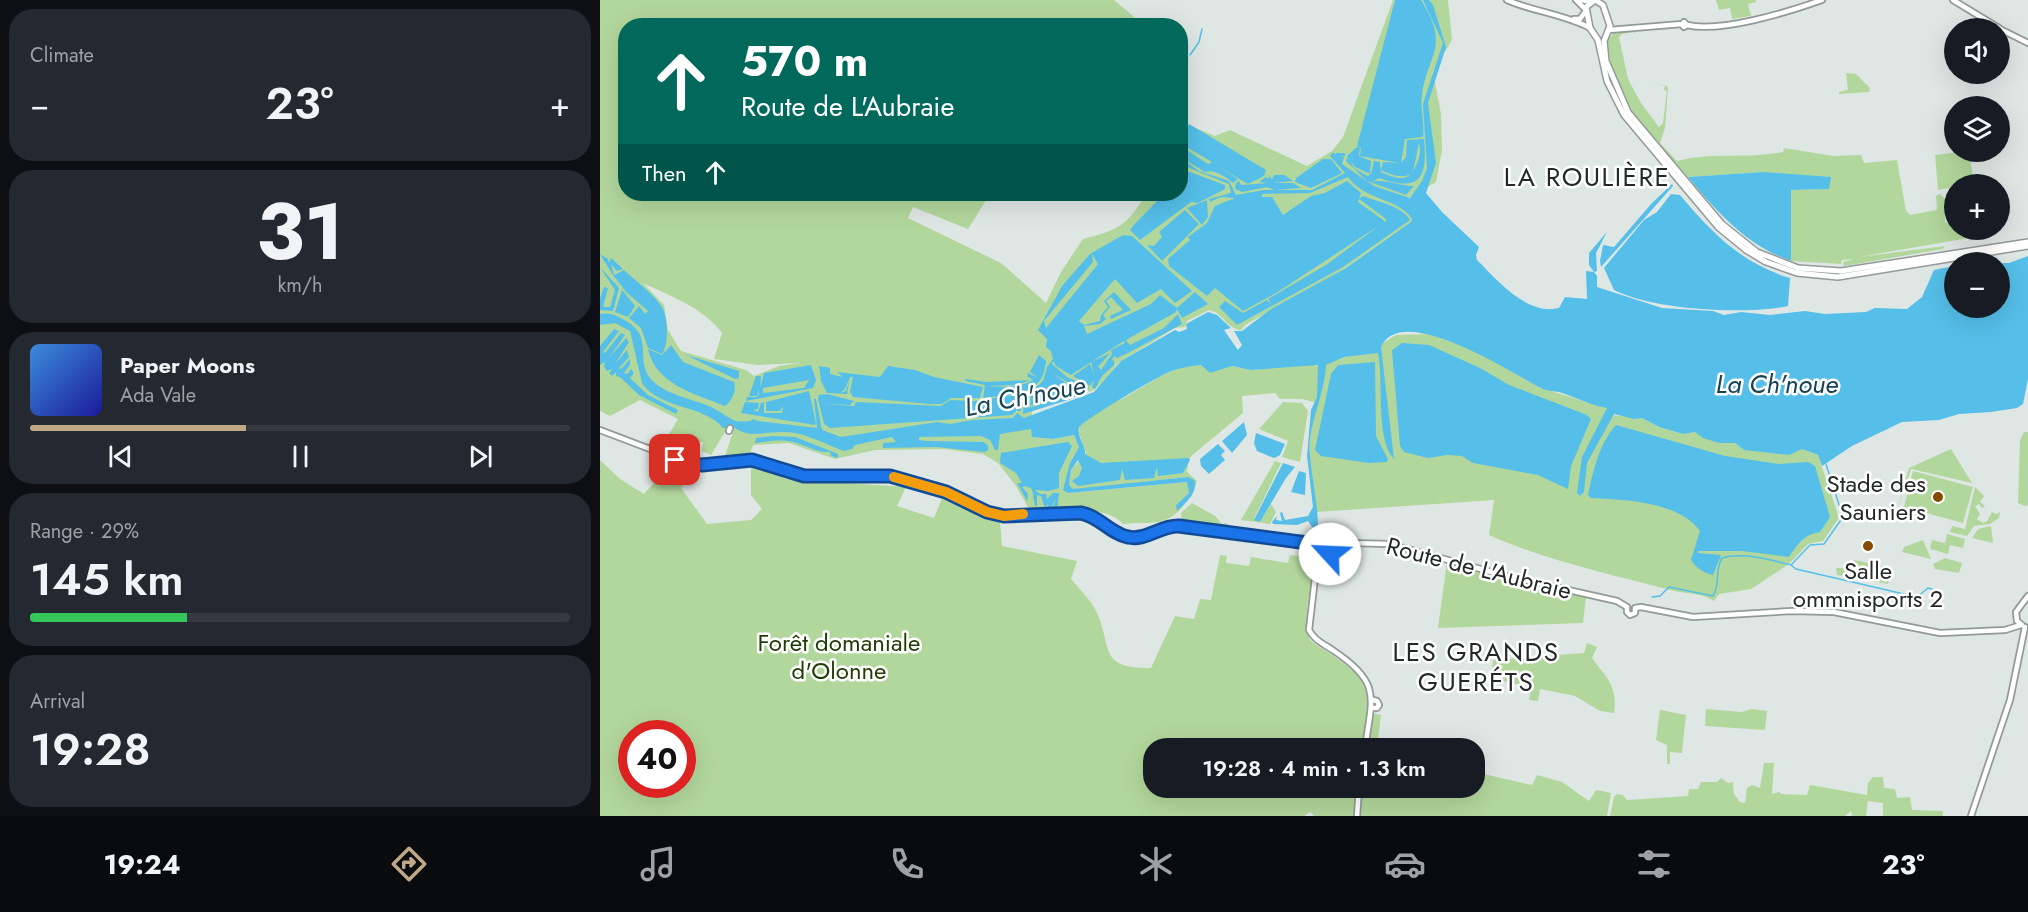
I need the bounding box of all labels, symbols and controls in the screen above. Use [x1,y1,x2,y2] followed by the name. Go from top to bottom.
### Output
[1944,18,2010,318] map controls
[1944,18,2010,84] button: sound
[741,31,868,92] text: 570 m
[30,41,94,70] text: Climate
[642,42,720,120] icon: ahead
[265,71,334,136] text: 23°
[30,81,49,128] text: −
[550,81,570,128] text: +
[741,87,954,126] text: Route de L'Aubraie
[1944,96,2010,162] button: layers
[699,156,732,189] icon: ahead
[642,157,687,189] text: Then
[1504,158,1670,196] district label: LA ROULIÈRE
[1944,174,2010,240] button: +
[256,176,344,288] text: 31
[1944,252,2010,318] button: −
[277,271,323,300] text: km/h
[120,349,255,381] text: Paper Moons
[1716,365,1838,403] water label: La Ch'noue
[961,366,1089,426] water label: La Ch'noue
[120,381,196,410] text: Ada Vale
[649,434,700,485] pin
[104,440,137,473] icon: previous
[284,440,317,473] icon: pause
[464,440,497,473] icon: next
[658,443,691,476] icon: arrive
[1827,466,1926,529] place label: Stade des Sauniers
[1931,490,1945,504] marker: Stade des Sauniers
[30,517,139,546] text: Range · 29%
[1298,522,1362,586] position arrow
[1383,528,1575,608] street label: Route de L'Aubraie
[1861,539,1875,553] marker: Salle ommnisports 2
[30,547,184,612] text: 145 km
[1793,553,1943,616] place label: Salle ommnisports 2
[758,625,920,688] park label: Forêt domaniale d'Olonne
[1393,633,1560,701] district label: LES GRANDS GUERÉTS
[30,687,85,716] text: Arrival
[30,717,150,782] text: 19:28
[618,720,696,798] speed limit sign: 40
[1202,752,1426,784] text: 19:28 · 4 min · 1.3 km
[388,843,430,885] icon: directions
[637,843,679,885] icon: music
[886,843,928,885] icon: phone
[1135,843,1177,885] icon: climate
[1384,843,1426,885] icon: car
[1633,843,1675,885] icon: filters
[104,845,181,884] text: 19:24
[1882,845,1924,884] text: 23°

